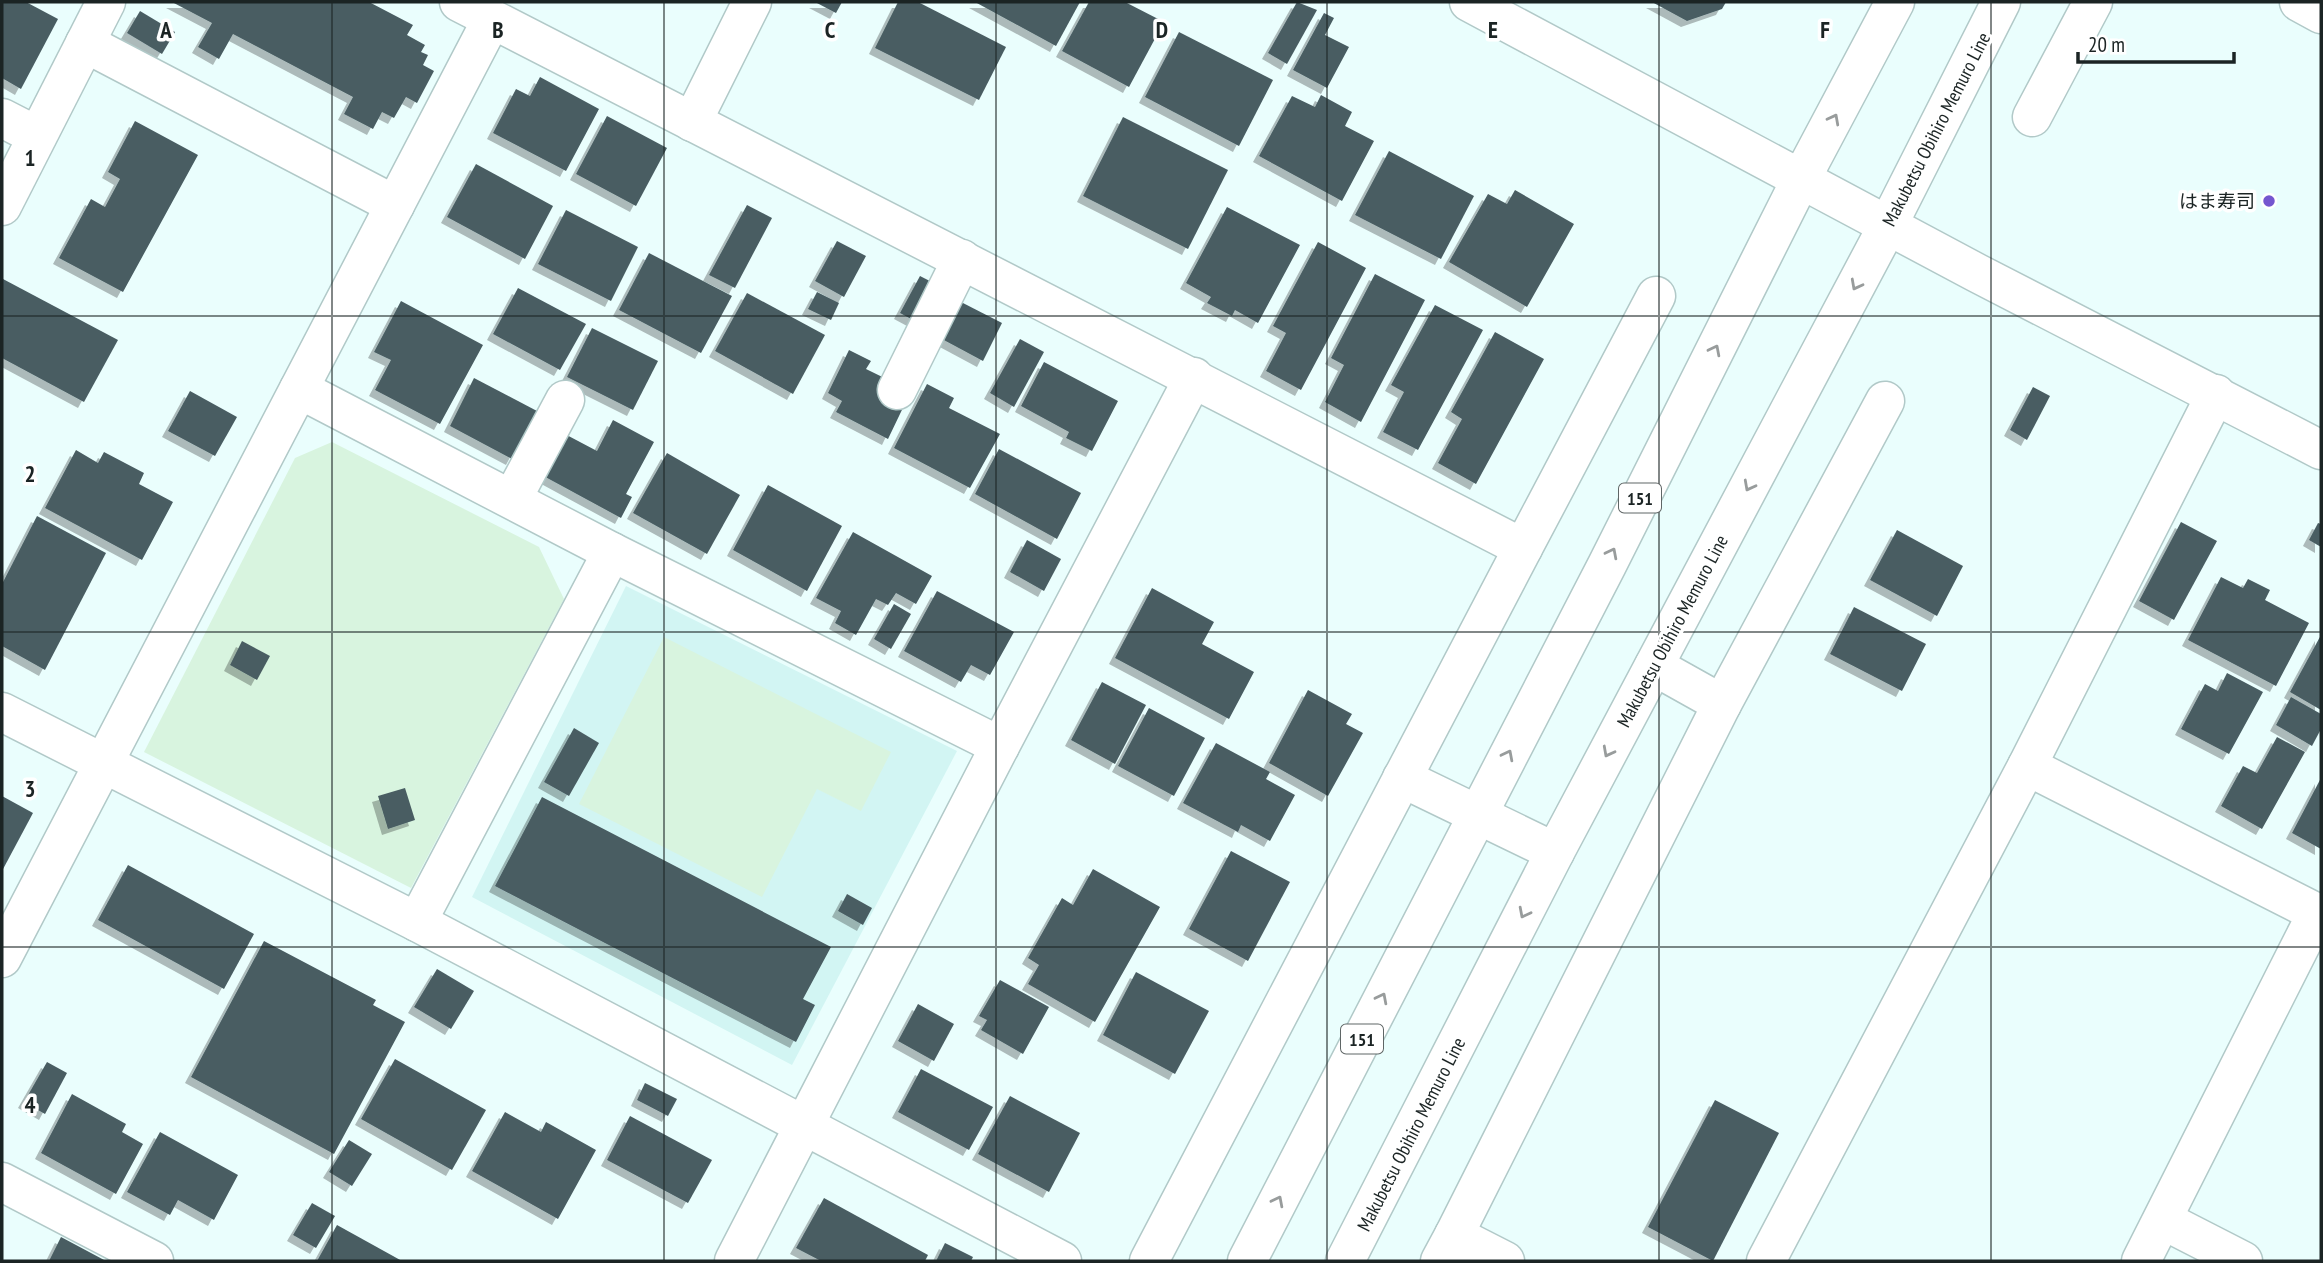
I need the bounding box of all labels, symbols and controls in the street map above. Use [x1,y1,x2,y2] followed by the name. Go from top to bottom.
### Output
[159,15,172,44] text: A
[492,15,504,44] text: B
[825,15,836,44] text: C
[1156,15,1168,44] text: D
[1488,15,1498,44] text: E
[1820,15,1830,44] text: F
[2078,21,2234,65] scale bar
[1877,28,1995,230] street label: Makubetsu Obihiro Memuro Line
[2088,31,2125,58] text: 20 m
[1825,114,1839,126] one-way arrow
[25,143,36,172] text: 1
[2179,189,2255,213] place label: はま寿司
[2261,193,2277,209] marker: はま寿司
[1851,278,1864,291] one-way arrow
[1706,345,1720,357] one-way arrow
[25,459,36,488] text: 2
[1744,479,1758,491] one-way arrow
[1619,484,1661,512] road number: 151
[1611,531,1733,731] street label: Makubetsu Obihiro Memuro Line
[1604,548,1618,560] one-way arrow
[1603,745,1616,757] one-way arrow
[1500,750,1513,762] one-way arrow
[25,774,36,803] text: 3
[1518,906,1532,918] one-way arrow
[1374,993,1388,1006] one-way arrow
[1341,1024,1383,1054] road number: 151
[1352,1033,1470,1235] street label: Makubetsu Obihiro Memuro Line
[25,1090,36,1119] text: 4
[1270,1195,1283,1208] one-way arrow

